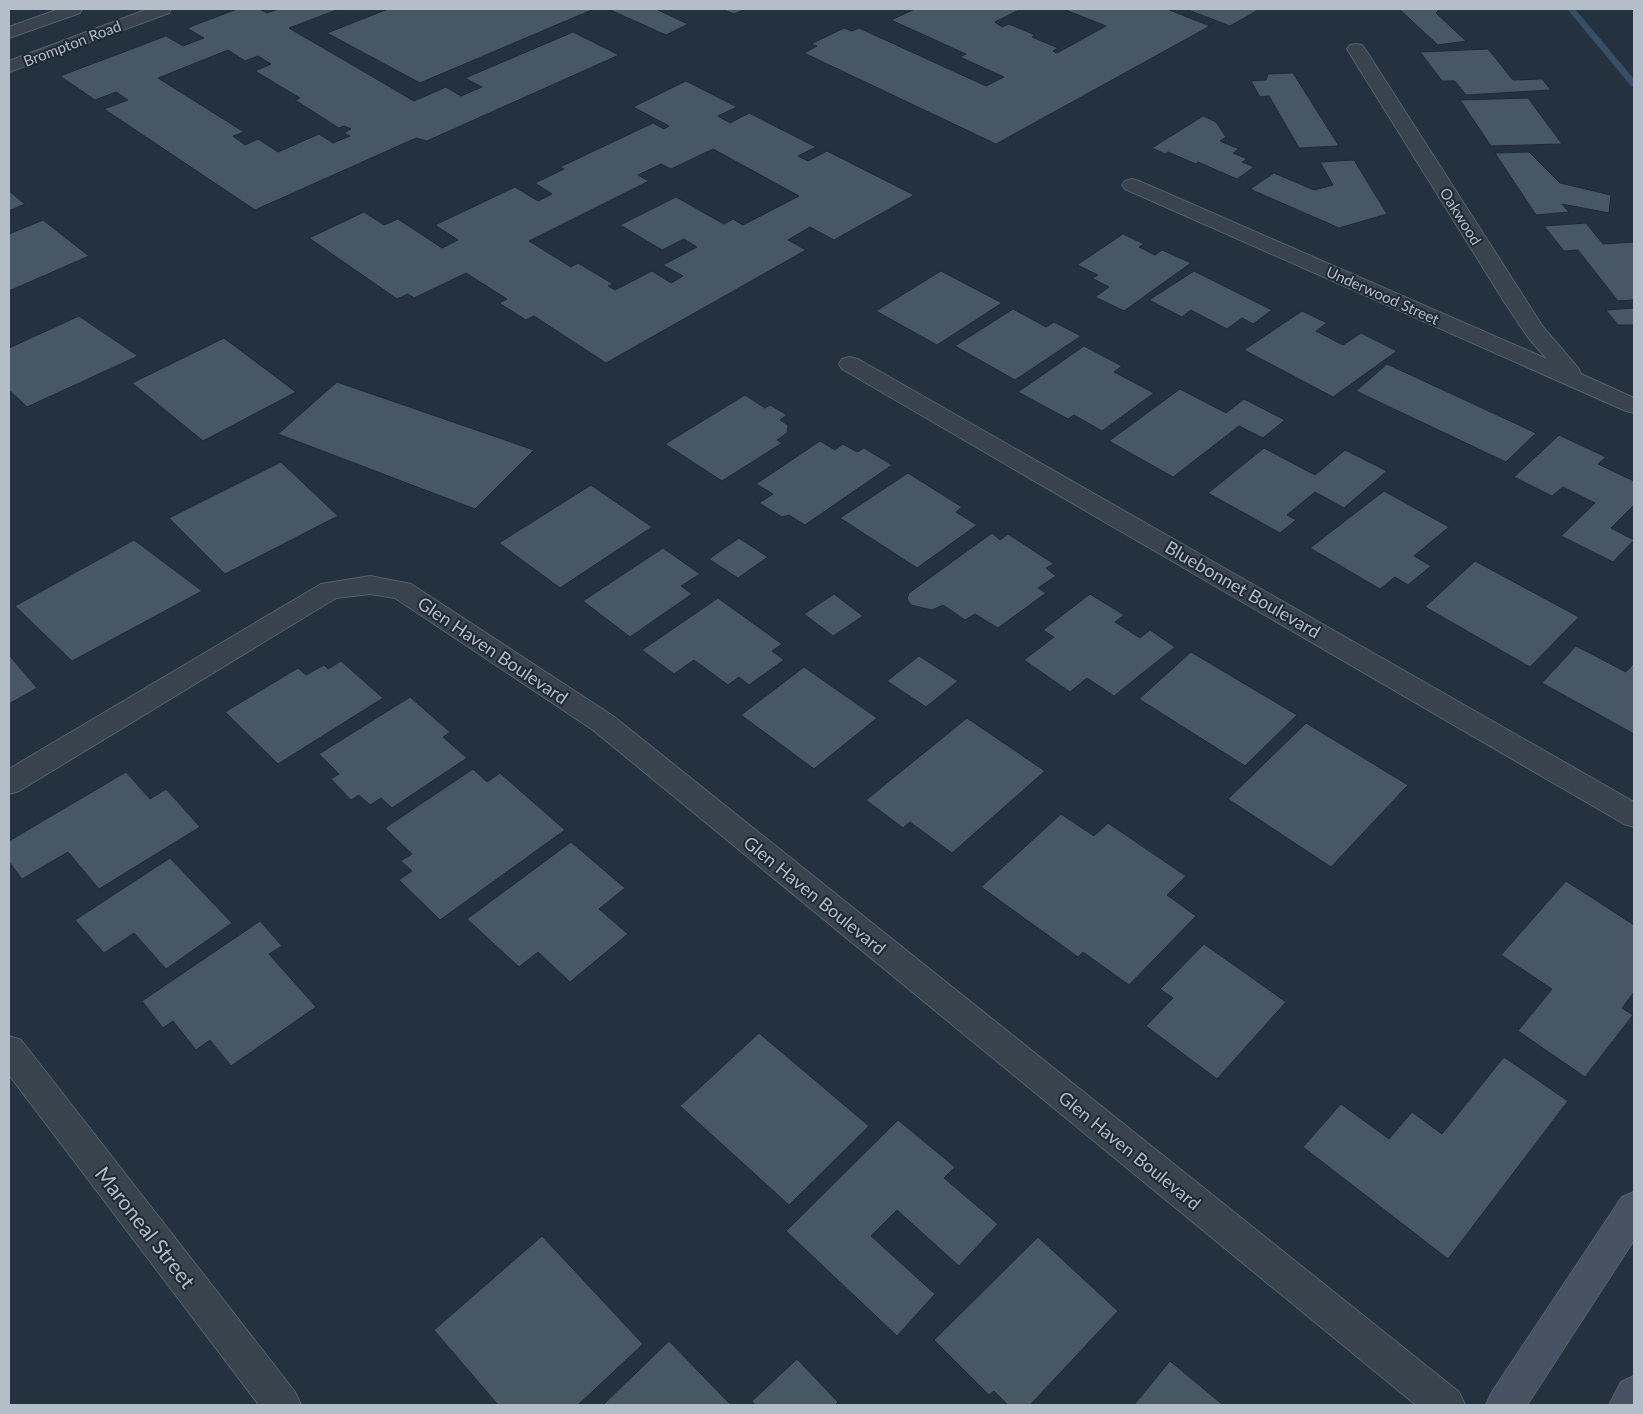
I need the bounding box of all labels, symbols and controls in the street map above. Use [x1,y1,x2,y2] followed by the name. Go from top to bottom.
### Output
[21,16,123,70] street label: Brompton Road
[1436,184,1486,248] street label: Oakwood
[1324,262,1443,328] street label: Underwood Street
[1161,536,1325,642] street label: Bluebonnet Boulevard
[414,592,572,708] street label: Glen Haven Boulevard
[739,831,891,959] street label: Glen Haven Boulevard
[1054,1086,1206,1214] street label: Glen Haven Boulevard
[91,1161,202,1293] street label: Maroneal Street

